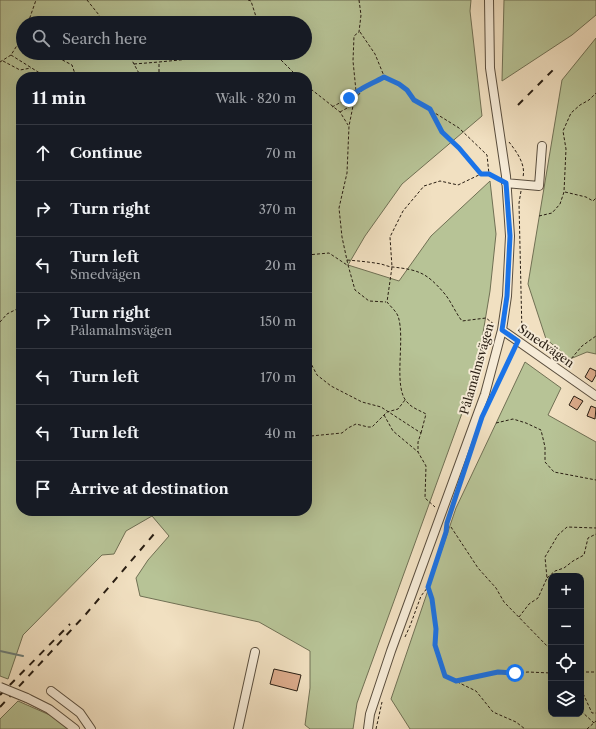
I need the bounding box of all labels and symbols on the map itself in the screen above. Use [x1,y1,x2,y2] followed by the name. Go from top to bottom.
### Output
[340,89,358,107] route end
[456,321,497,416] street label: Pålamalmsvägen
[515,321,578,371] street label: Smedvägen
[506,664,524,682] route start

